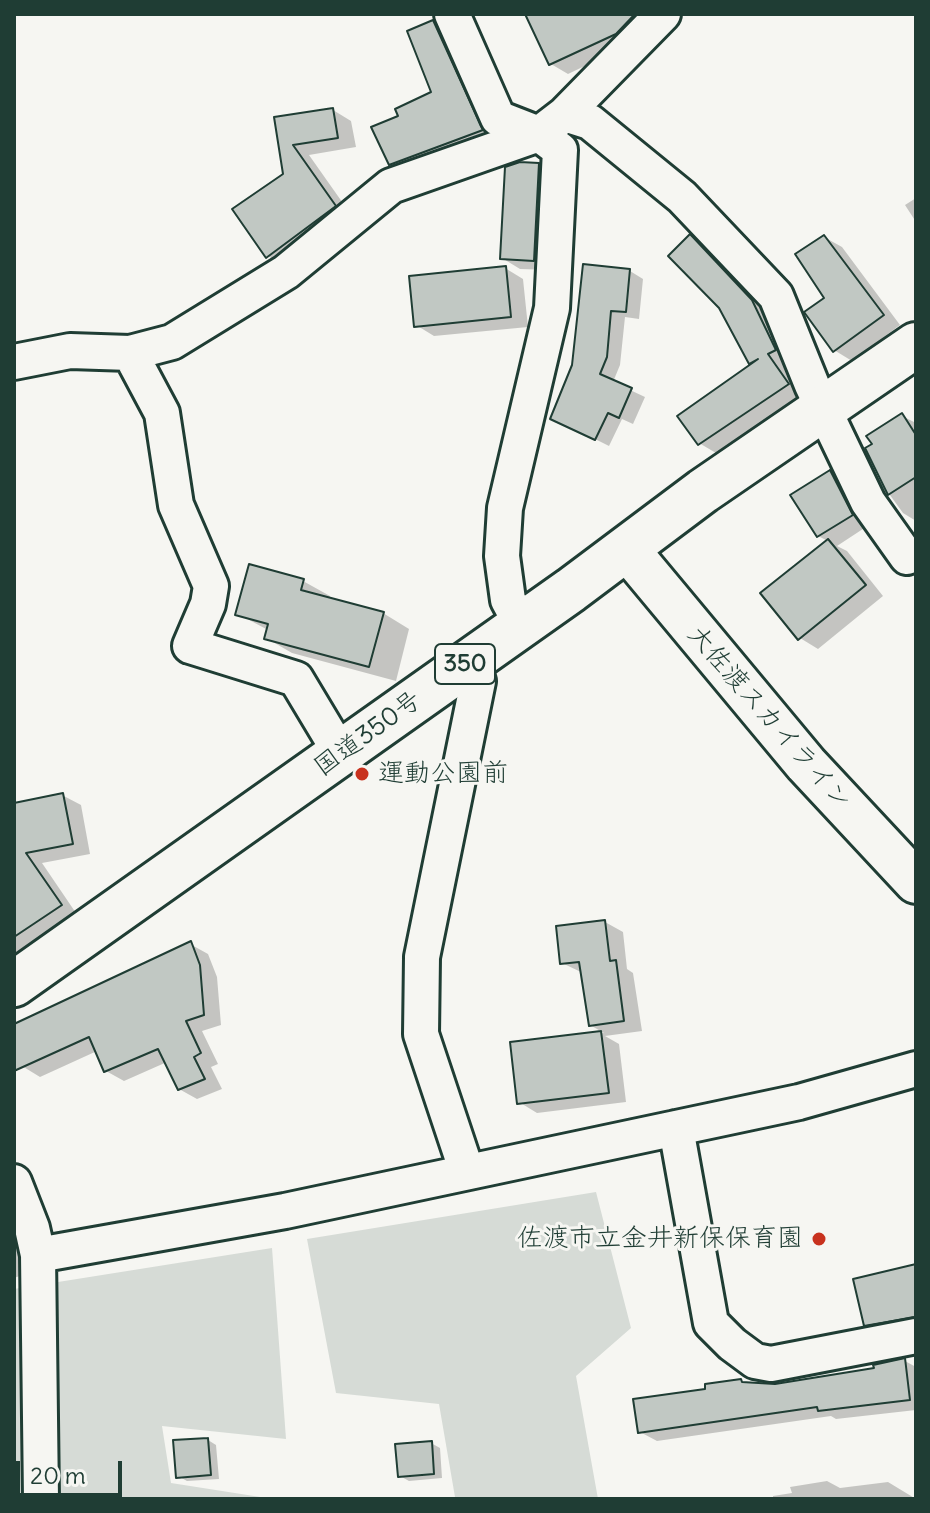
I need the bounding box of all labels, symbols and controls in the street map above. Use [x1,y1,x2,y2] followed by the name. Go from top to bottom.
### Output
[680,619,858,817] street label: 大佐渡スカイライン
[435,644,495,684] road number: 350
[308,685,428,783] street label: 国道350号
[378,758,508,790] place label: 運動公園前
[353,765,371,783] marker: 運動公園前
[517,1223,803,1255] place label: 佐渡市立金井新保保育園
[810,1230,828,1248] marker: 佐渡市立金井新保保育園
[20,1445,126,1495] scale bar
[30,1460,86,1490] text: 20 m

